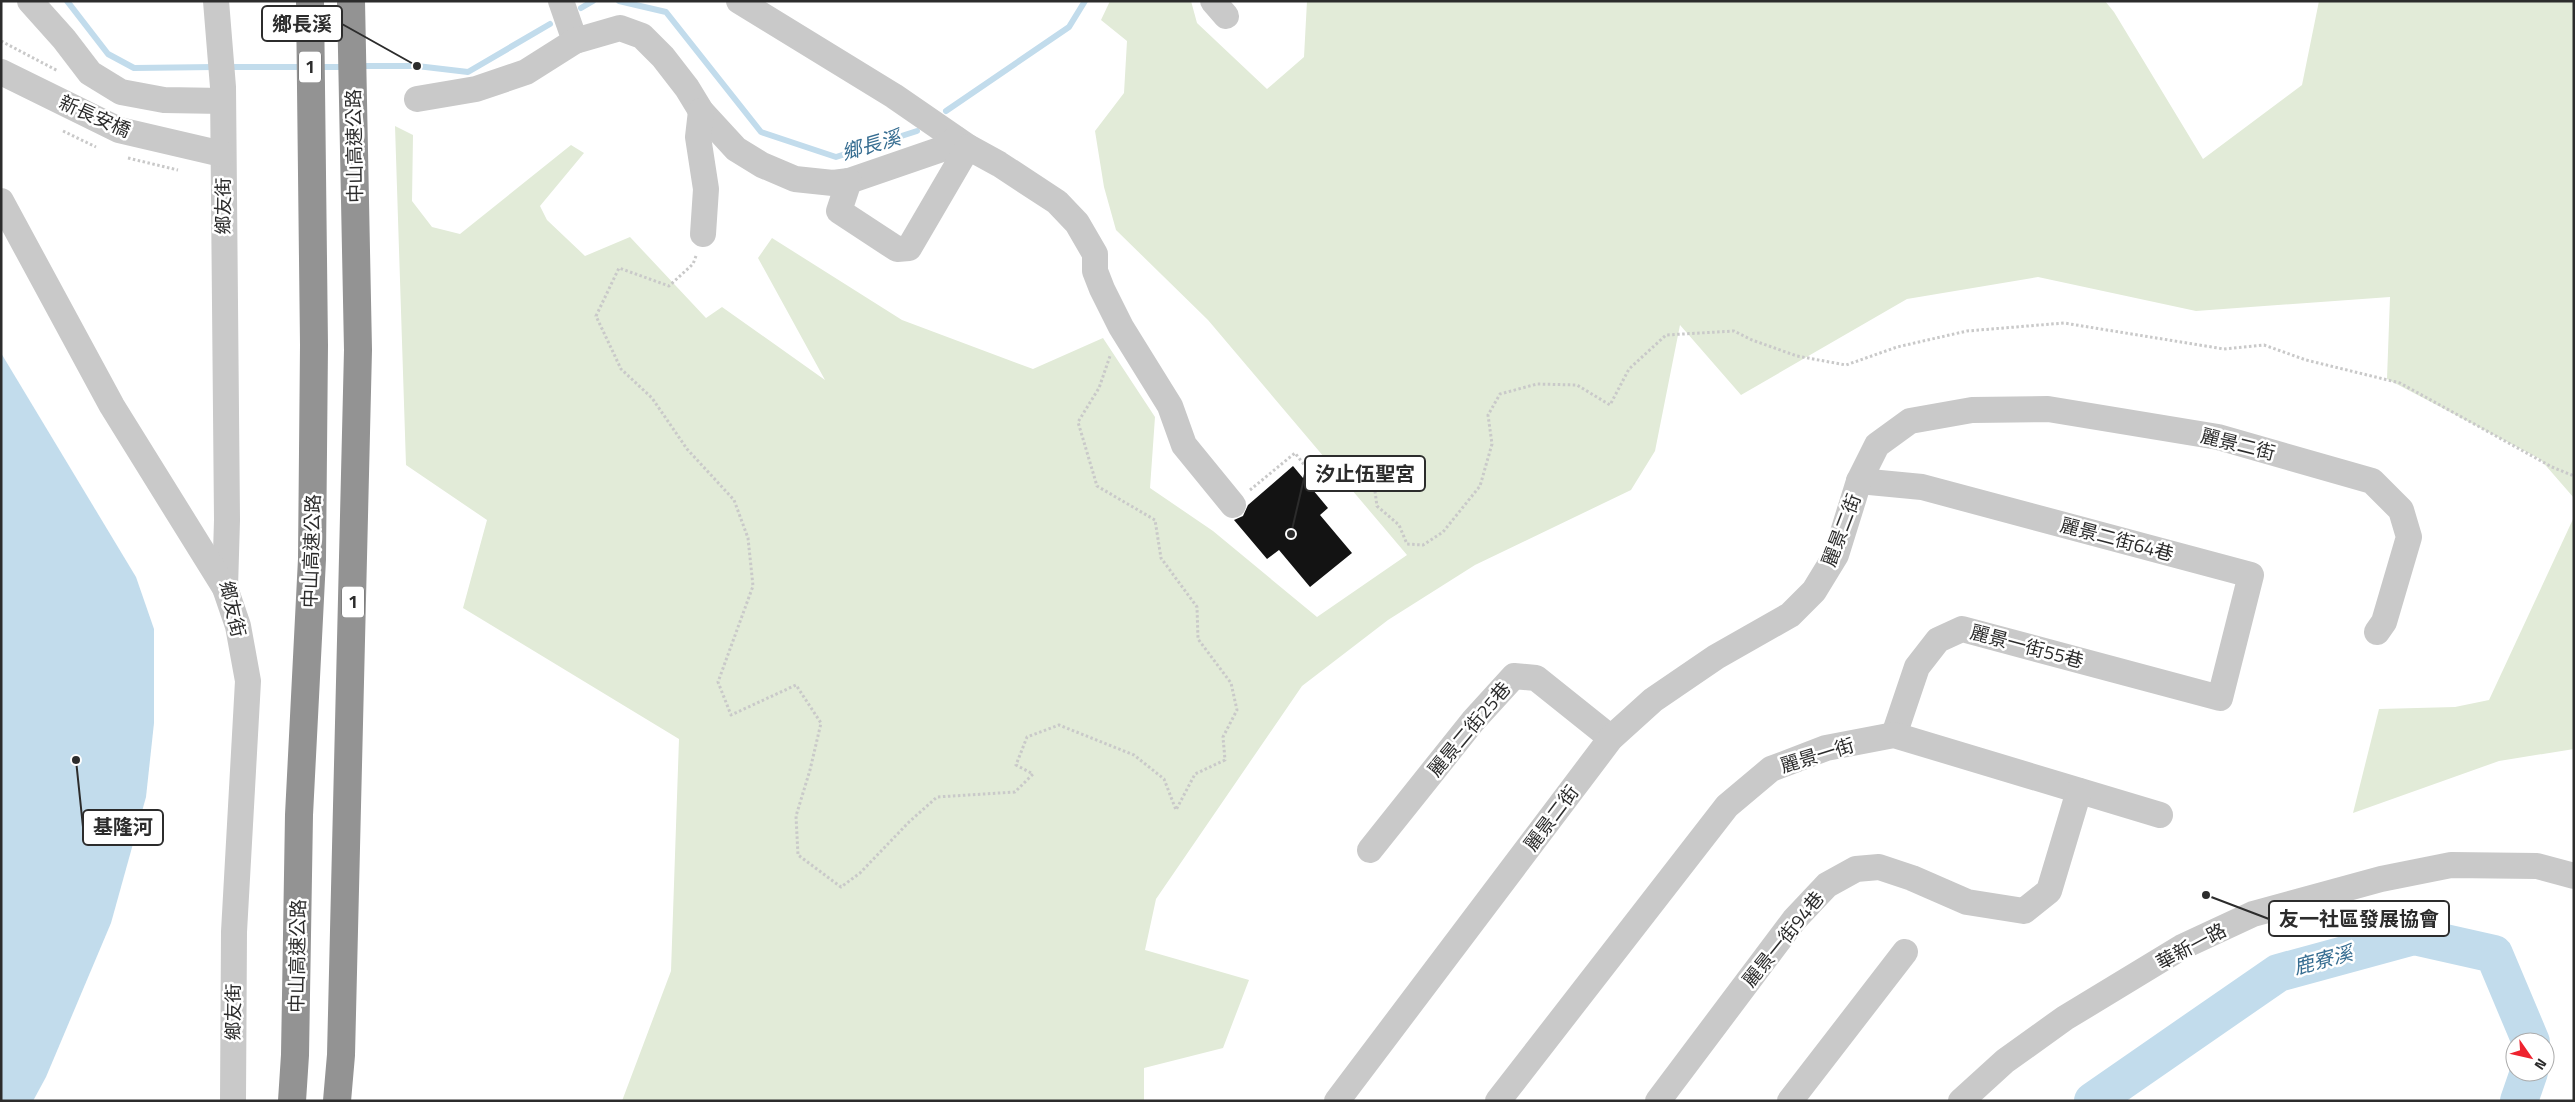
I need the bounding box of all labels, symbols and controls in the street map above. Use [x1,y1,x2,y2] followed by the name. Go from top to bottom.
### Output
[262,6,342,41] callout: 鄉長溪
[272,8,332,39] text: 鄉長溪
[299,52,321,82] road number: 1
[55,87,136,144] street label: 新長安橋
[338,89,369,203] street label: 中山高速公路
[838,121,907,168] water label: 鄉長溪
[208,177,237,235] street label: 鄉友街
[2198,420,2279,467] street label: 麗景二街
[1305,456,1425,491] callout: 汐止伍聖宮
[1315,458,1415,489] text: 汐止伍聖宮
[1813,489,1868,571] street label: 麗景二街
[294,494,327,608] street label: 中山高速公路
[2057,509,2177,568] street label: 麗景二街64巷
[213,578,254,640] street label: 鄉友街
[342,586,364,618] road number: 1
[1967,616,2087,675] street label: 麗景一街55巷
[1420,675,1517,783] street label: 麗景二街25巷
[1776,730,1857,780] street label: 麗景一街
[1516,779,1585,857] street label: 麗景二街
[83,810,163,845] callout: 基隆河
[93,811,153,842] text: 基隆河
[1735,884,1830,993] street label: 麗景一街94巷
[281,899,312,1013] street label: 中山高速公路
[2269,901,2449,936] callout: 友一社區發展協會
[2279,903,2439,934] text: 友一社區發展協會
[2150,915,2231,976] street label: 華新一路
[2290,936,2359,982] water label: 鹿寮溪
[218,983,247,1041] street label: 鄉友街
[2505,1032,2555,1082] north arrow
[2530,1055,2553,1074] text: N

